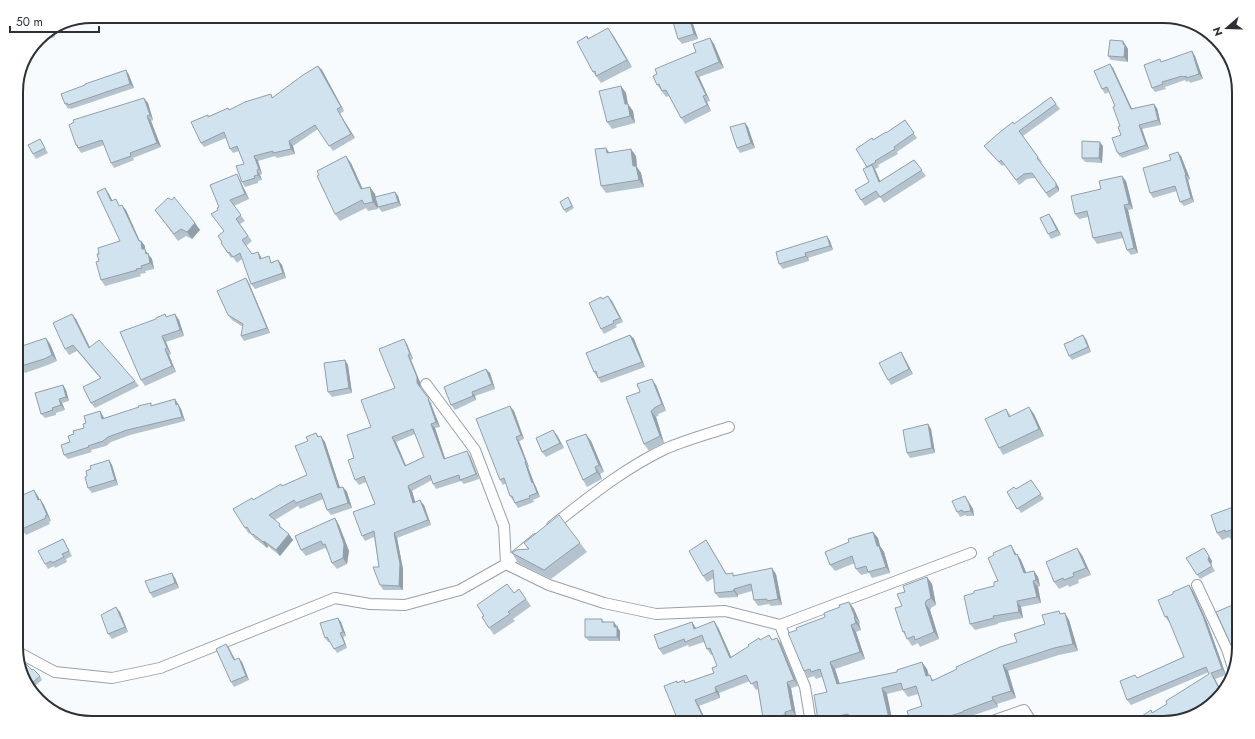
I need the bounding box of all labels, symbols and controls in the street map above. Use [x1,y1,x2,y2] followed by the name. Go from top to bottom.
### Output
[10,8,99,34] scale bar
[1207,8,1247,48] north arrow
[16,13,43,31] text: 50 m
[1209,25,1227,38] text: N

